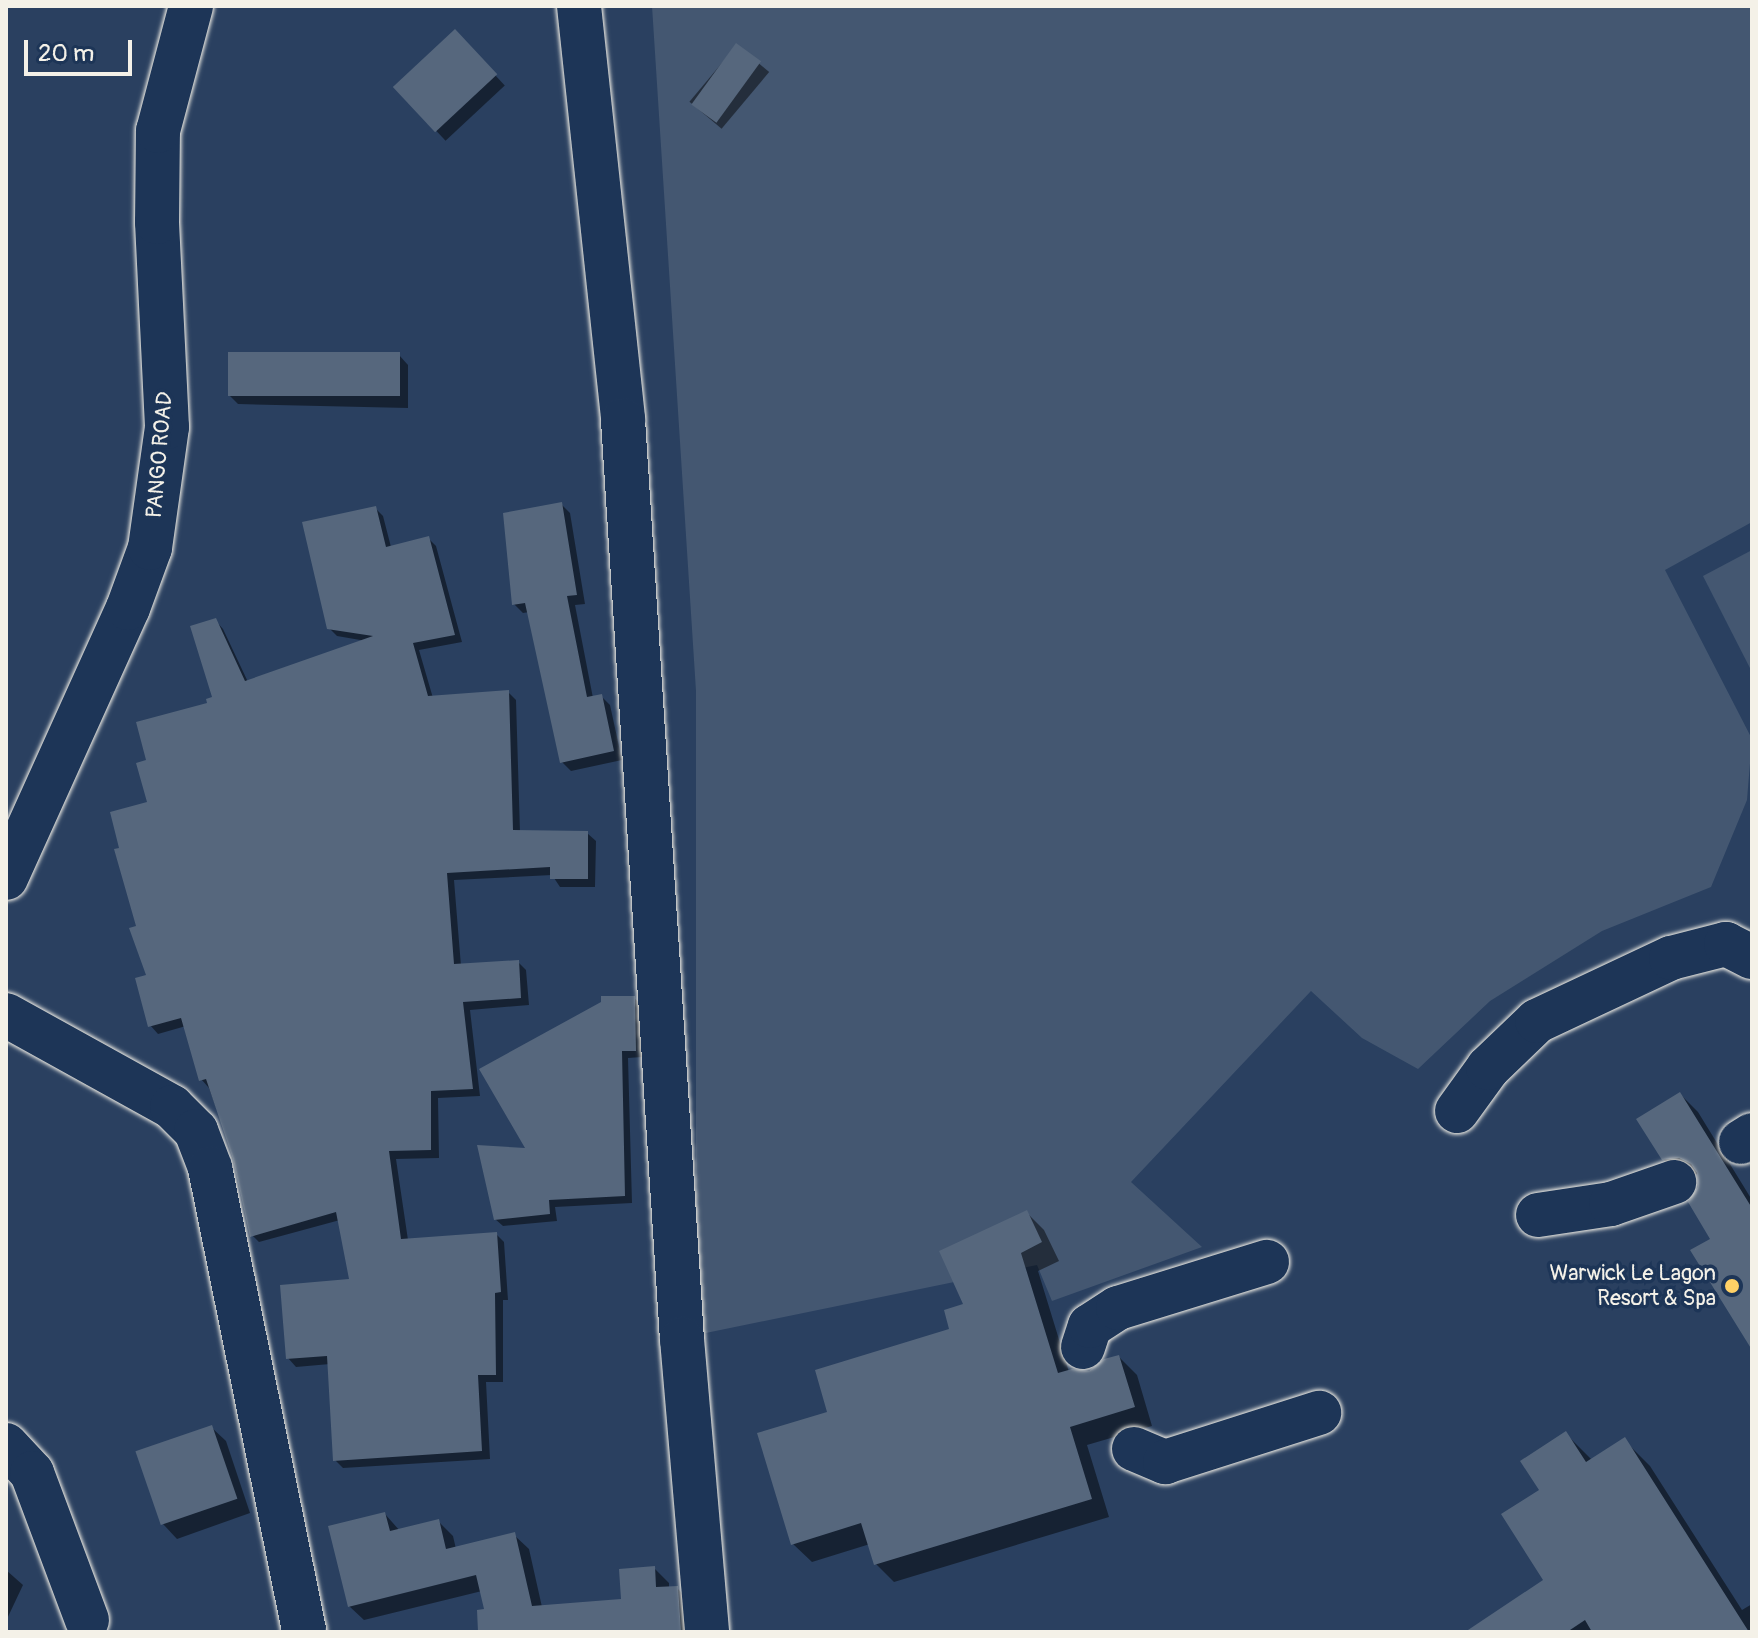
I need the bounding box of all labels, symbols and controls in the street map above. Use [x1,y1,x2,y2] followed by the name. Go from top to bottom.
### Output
[28,24,136,74] scale bar
[38,39,94,68] text: 20 m
[141,391,179,519] street label: PANGO ROAD
[1549,1260,1716,1312] place label: Warwick Le Lagon Resort & Spa
[1723,1277,1741,1295] marker: Warwick Le Lagon Resort & Spa

